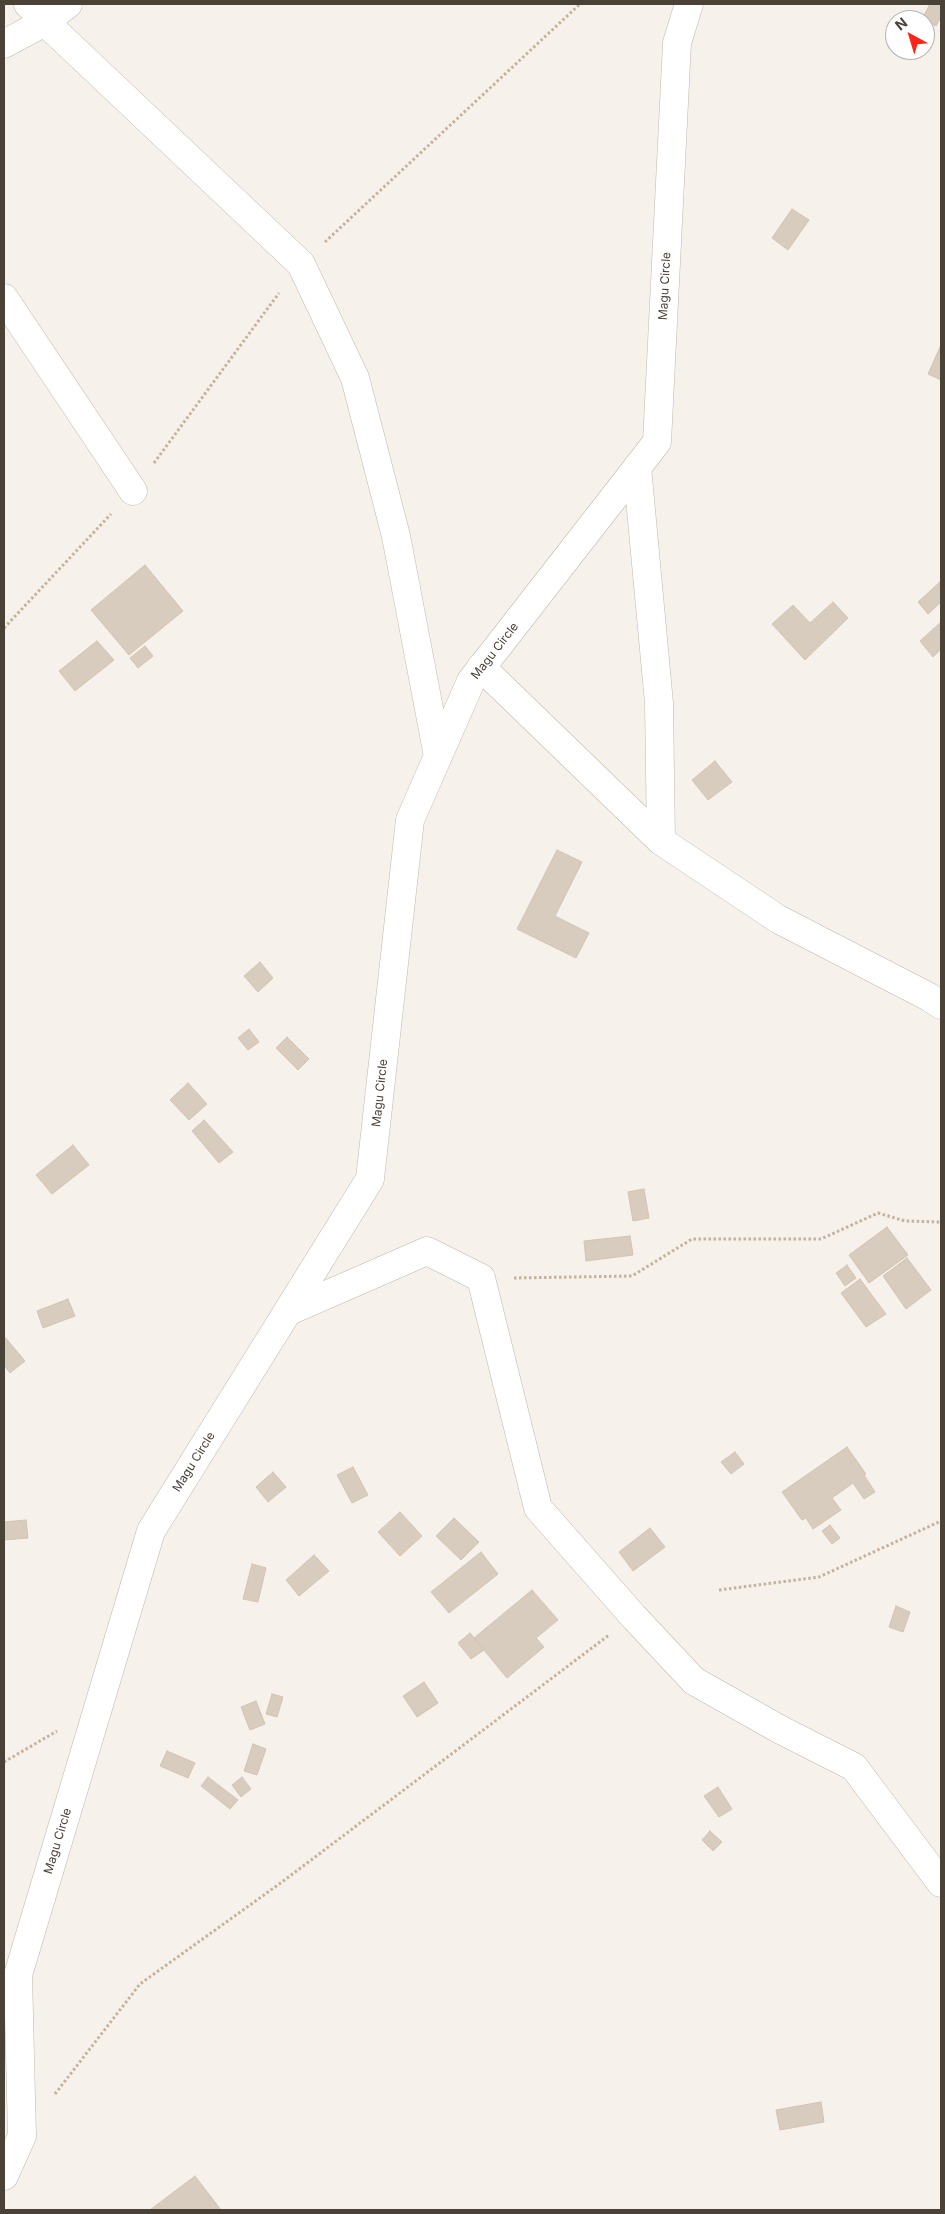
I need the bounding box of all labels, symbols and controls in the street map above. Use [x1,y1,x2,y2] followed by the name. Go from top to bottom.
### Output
[885,10,935,60] north arrow
[891,14,910,34] text: N
[656,252,674,320] street label: Magu Circle
[468,620,522,682] street label: Magu Circle
[369,1058,391,1128] street label: Magu Circle
[170,1429,218,1495] street label: Magu Circle
[41,1806,75,1876] street label: Magu Circle

